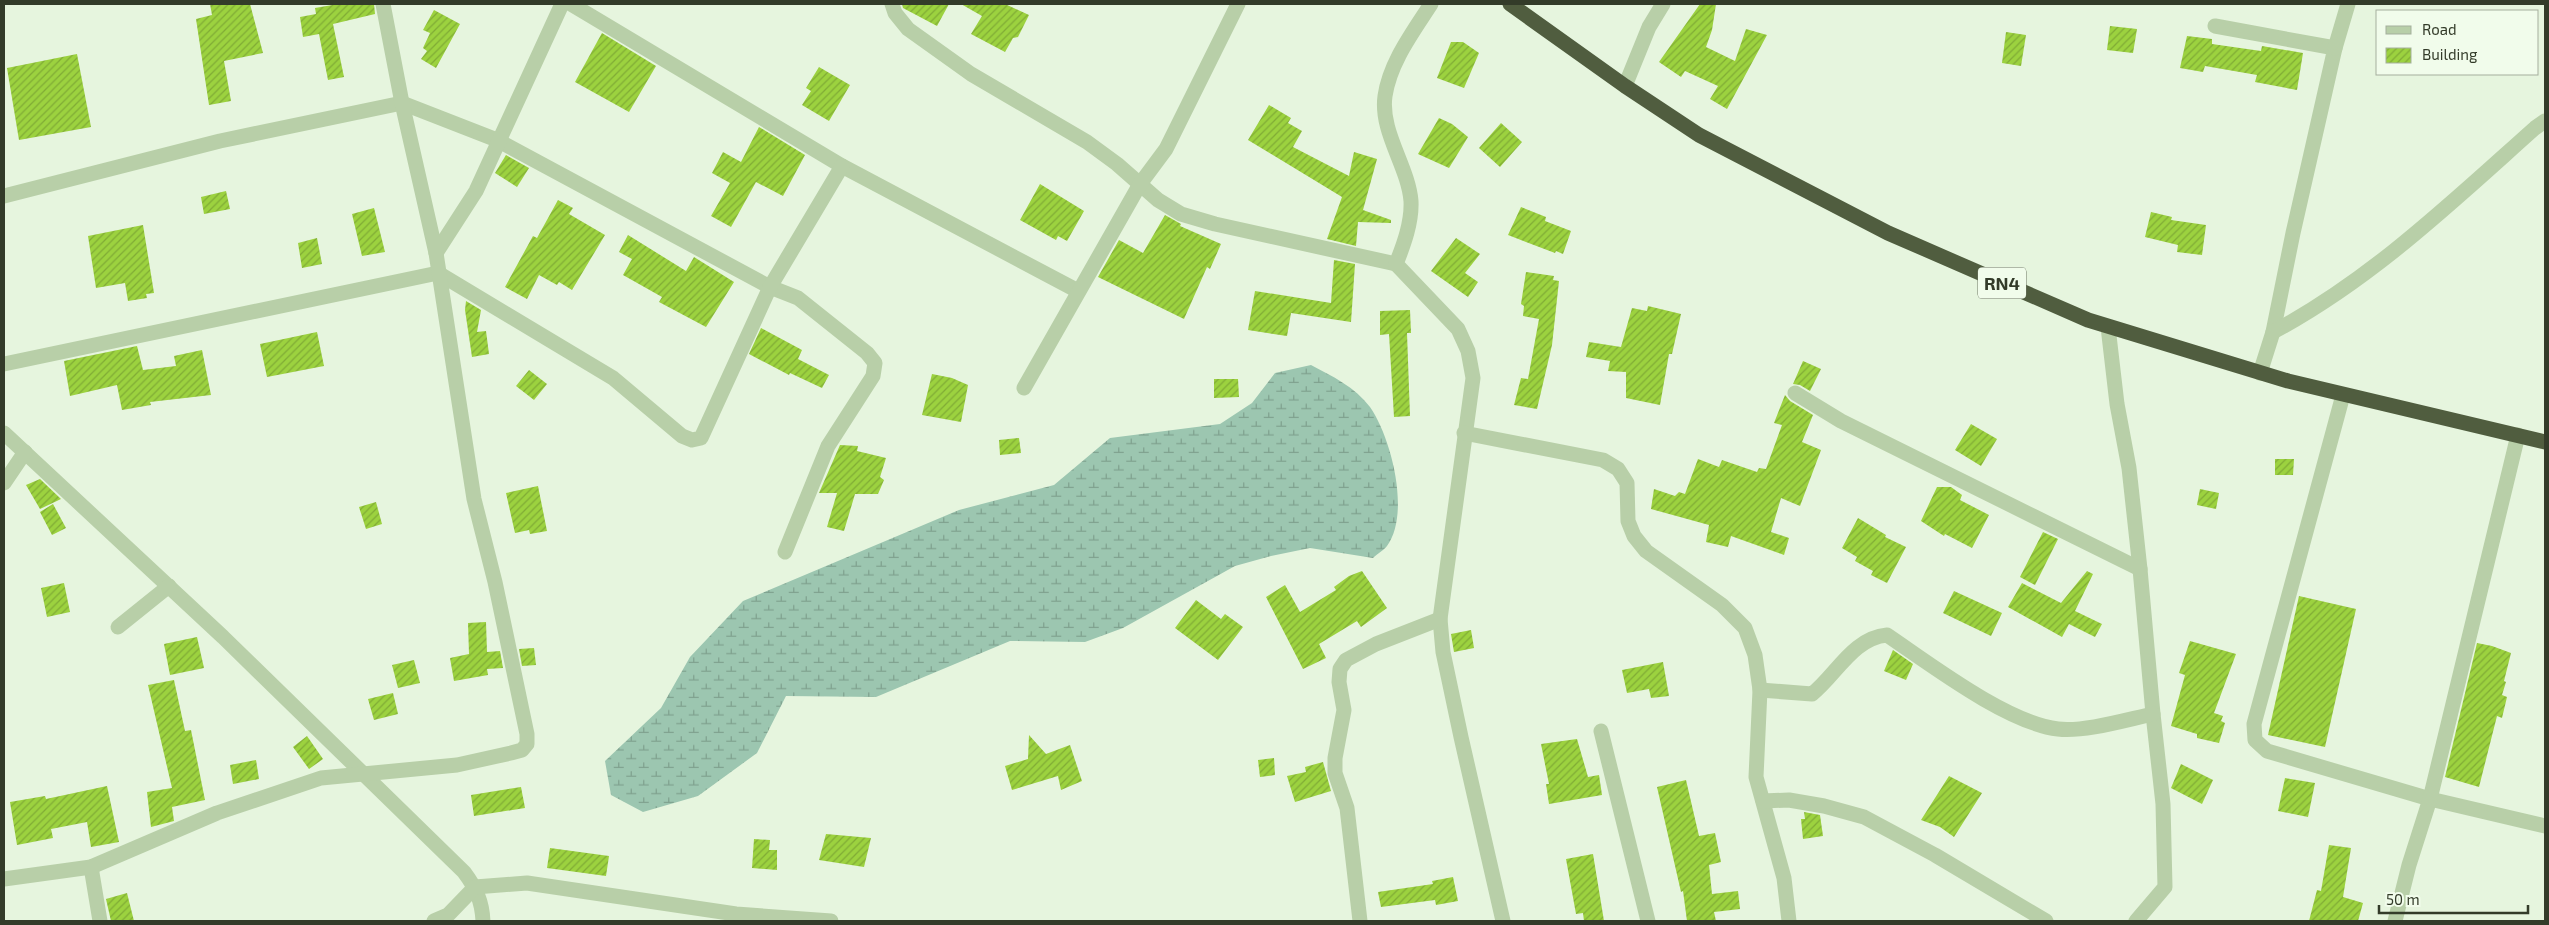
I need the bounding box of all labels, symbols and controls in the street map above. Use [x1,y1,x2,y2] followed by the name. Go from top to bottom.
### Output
[2376,10,2539,75] legend
[2422,20,2457,38] text: Road
[2422,45,2478,63] text: Building
[1978,268,2026,298] road number: RN4
[2379,882,2528,914] scale bar
[2386,890,2420,908] text: 50 m

